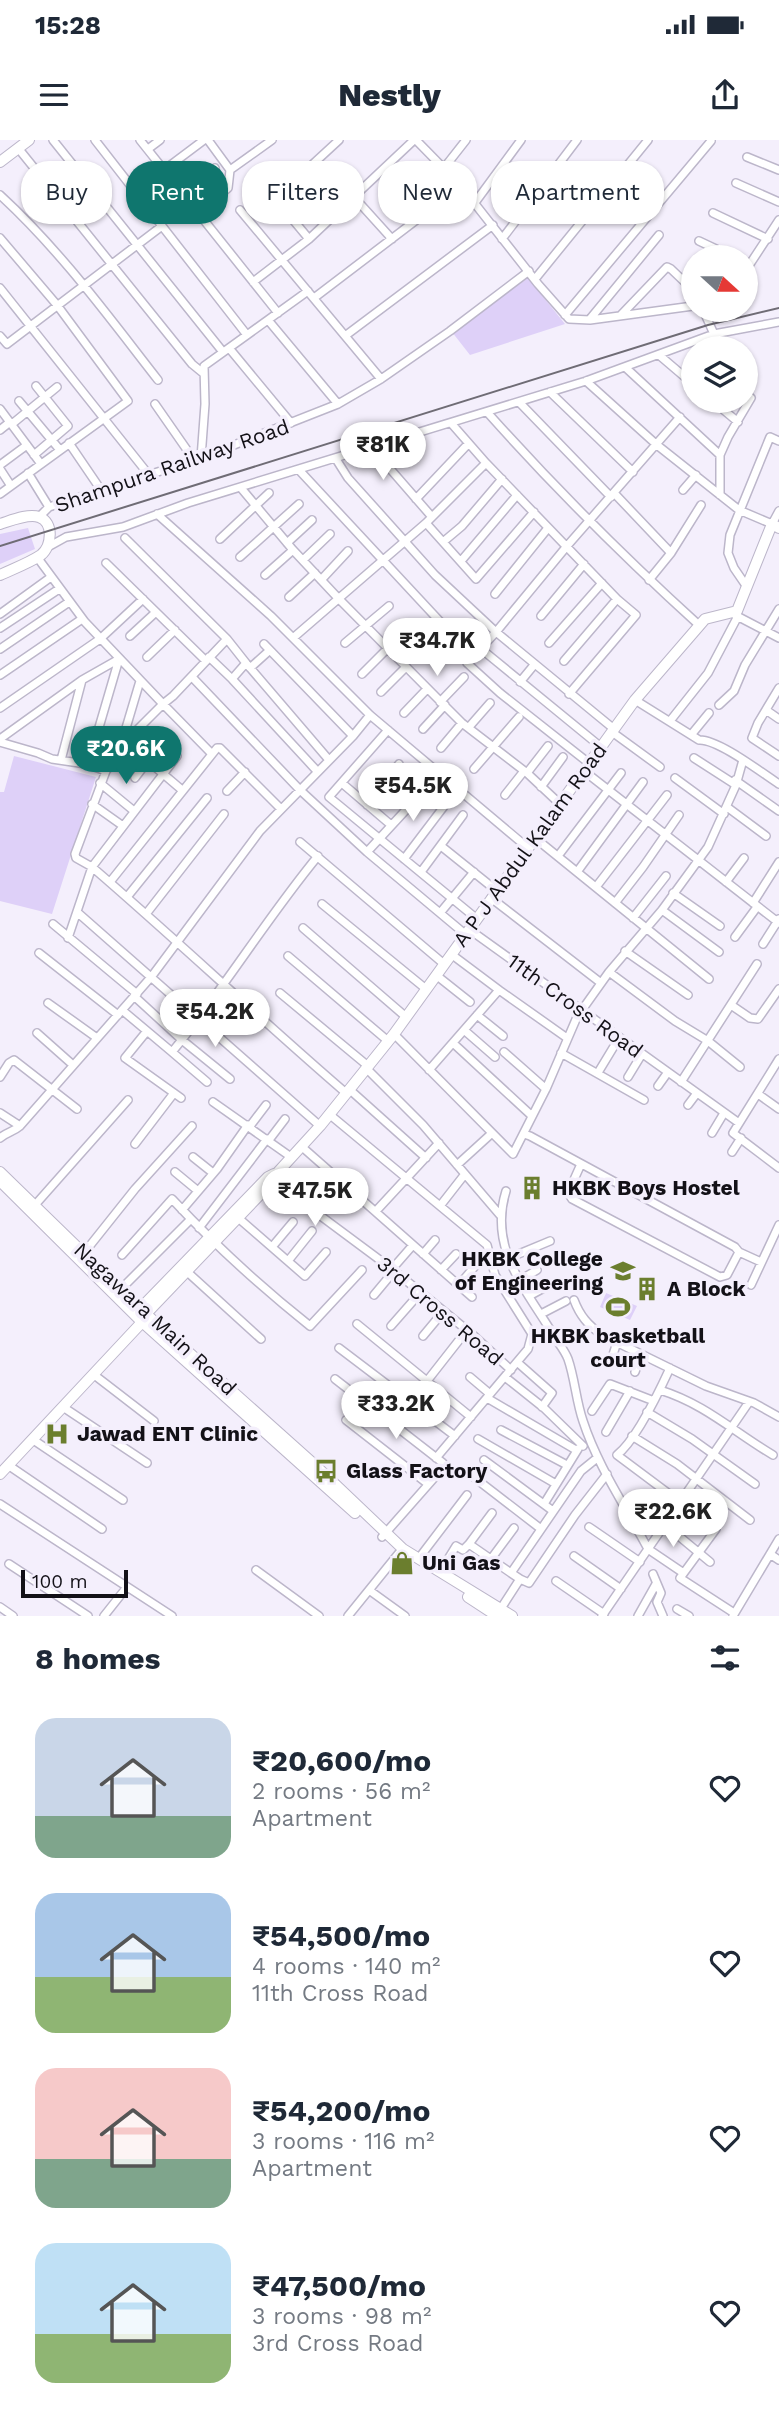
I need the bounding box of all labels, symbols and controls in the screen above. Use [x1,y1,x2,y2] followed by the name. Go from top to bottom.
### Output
[35,10,101,40] text: 15:28
[35,76,73,114] icon: menu
[338,76,441,114] text: Nestly
[706,76,744,114] icon: share
[21,161,112,224] chip: Buy
[126,161,228,224] chip: Rent
[242,161,364,224] chip: Filters
[378,161,477,224] chip: New
[491,161,664,224] chip: Apartment
[681,245,758,322] north arrow
[681,245,758,413] map controls
[681,336,758,413] button: layers
[51,414,292,517] street label: Shampura Railway Road
[342,422,424,482] pin: ₹81K
[356,431,410,458] text: ₹81K
[380,618,494,678] pin: ₹34.7K
[399,627,475,654] text: ₹34.7K
[69,726,183,786] pin: ₹20.6K
[87,735,165,762] text: ₹20.6K
[447,738,612,951] street label: A P J Abdul Kalam Road
[356,764,470,823] pin: ₹54.5K
[374,772,452,799] text: ₹54.5K
[503,948,648,1063] street label: 11th Cross Road
[158,990,272,1049] pin: ₹54.2K
[176,998,254,1025] text: ₹54.2K
[258,1168,372,1228] pin: ₹47.5K
[518,1174,546,1202] building icon: HKBK Boys Hostel
[552,1175,740,1200] place label: HKBK Boys Hostel
[278,1177,352,1204] text: ₹47.5K
[69,1237,242,1400] street label: Nagawara Main Road
[455,1246,603,1295] place label: HKBK College of Engineering
[372,1251,508,1371] street label: 3rd Cross Road
[609,1257,637,1285] school or university icon: HKBK College of Engineering
[633,1275,661,1303] building icon: A Block
[667,1276,746,1301] place label: A Block
[604,1293,632,1321] sports icon: HKBK basketball court
[531,1323,705,1372] place label: HKBK basketball court
[339,1382,453,1441] pin: ₹33.2K
[357,1390,435,1417] text: ₹33.2K
[43,1420,71,1448] hospital icon: Jawad ENT Clinic
[77,1421,258,1446] place label: Jawad ENT Clinic
[312,1457,340,1485] bus stop icon: Glass Factory
[346,1458,487,1483] place label: Glass Factory
[616,1490,730,1549] pin: ₹22.6K
[634,1498,712,1525] text: ₹22.6K
[388,1549,416,1577] shop icon: Uni Gas
[422,1550,501,1575] place label: Uni Gas
[21,1567,128,1599] scale bar
[32,1570,88,1593] text: 100 m
[706,1639,744,1677] icon: filters
[35,1641,161,1676] text: 8 homes
[252,1743,431,1778] text: ₹20,600/mo
[91,1746,175,1830] icon: home
[706,1769,744,1807] icon: heart
[252,1778,430,1805] text: 2 rooms · 56 m²
[252,1805,372,1832] text: Apartment
[252,1918,430,1953] text: ₹54,500/mo
[91,1921,175,2005] icon: home
[706,1944,744,1982] icon: heart
[252,1953,440,1980] text: 4 rooms · 140 m²
[252,1980,428,2007] text: 11th Cross Road
[252,2093,431,2128] text: ₹54,200/mo
[91,2096,175,2180] icon: home
[706,2119,744,2157] icon: heart
[252,2128,434,2155] text: 3 rooms · 116 m²
[252,2155,372,2182] text: Apartment
[252,2268,426,2303] text: ₹47,500/mo
[91,2271,175,2355] icon: home
[706,2294,744,2332] icon: heart
[252,2303,431,2330] text: 3 rooms · 98 m²
[252,2330,424,2357] text: 3rd Cross Road

